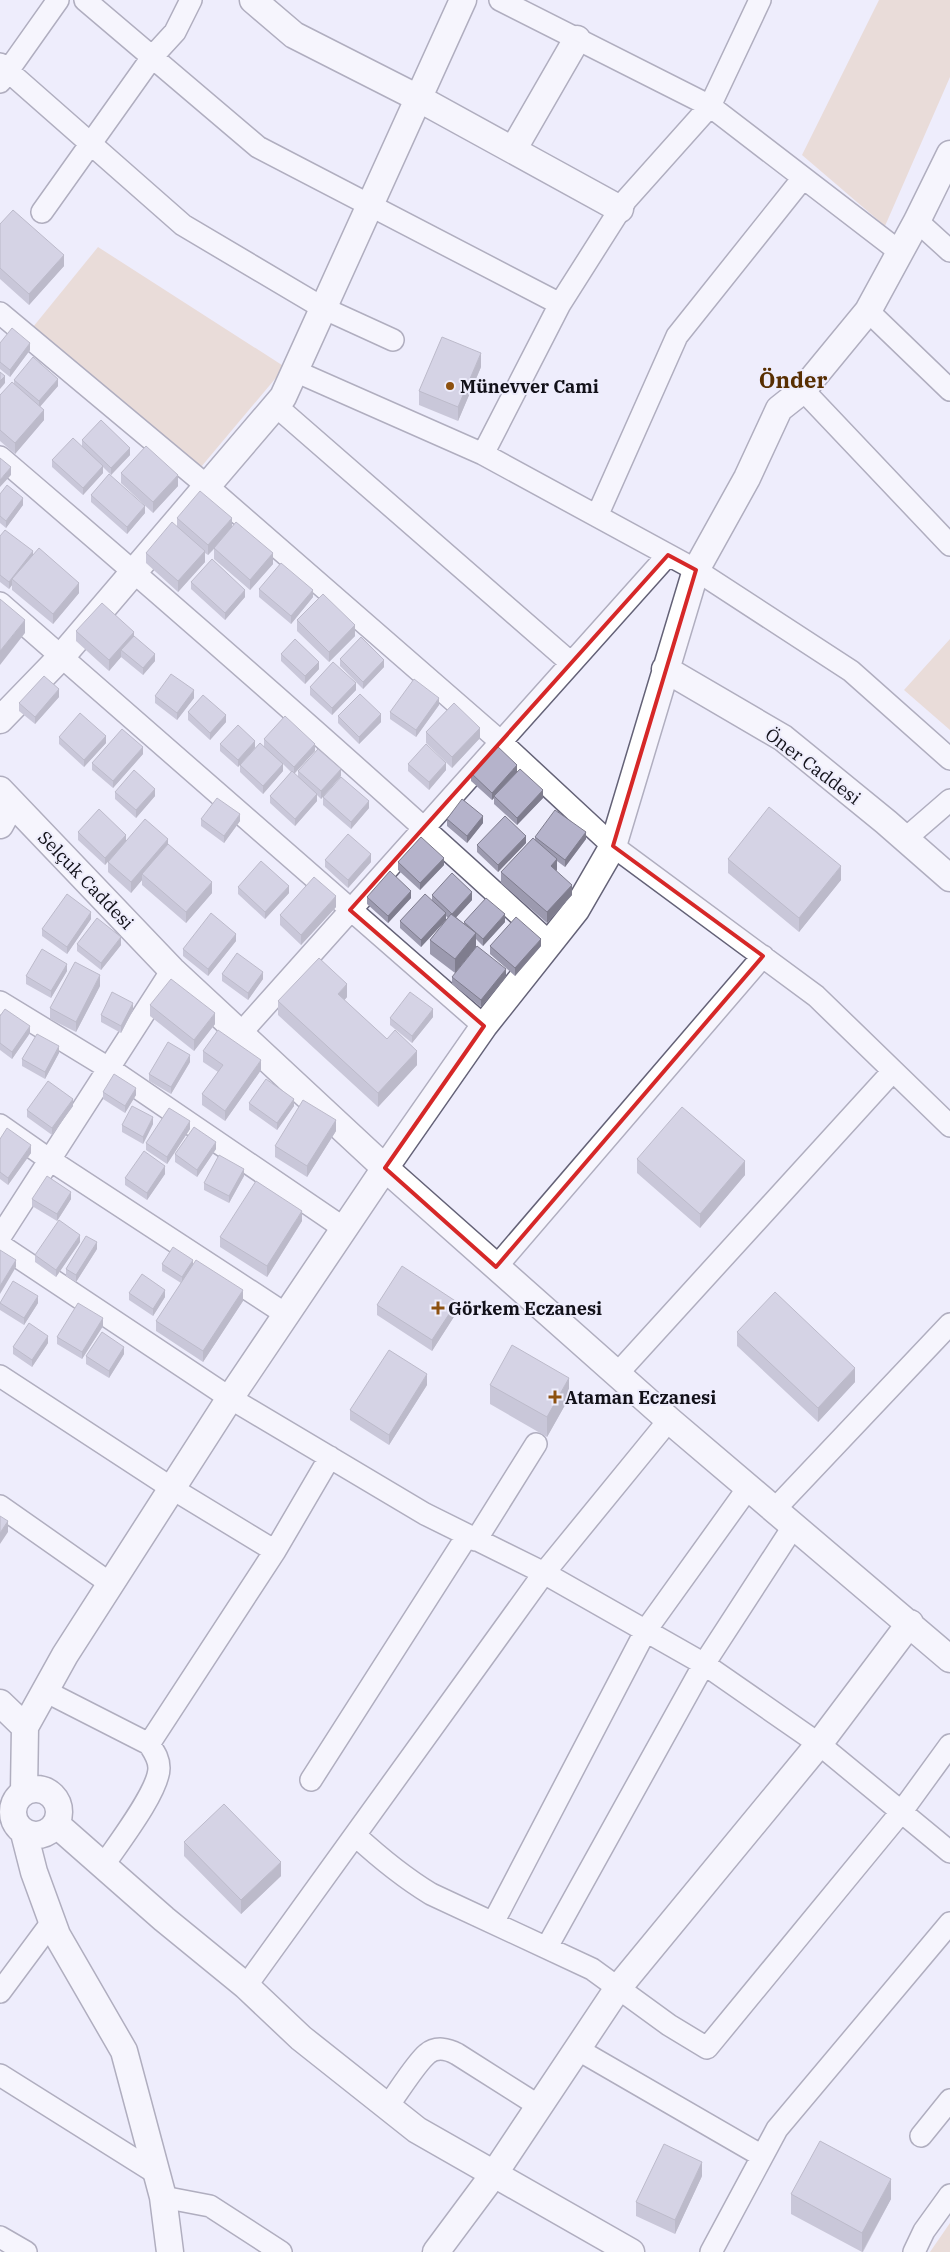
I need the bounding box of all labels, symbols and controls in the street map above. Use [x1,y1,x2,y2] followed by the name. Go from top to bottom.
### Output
[759,365,827,394] district label: Önder
[460,375,599,398] place label: Münevver Cami
[444,380,456,392] marker: Münevver Cami
[761,723,866,810] street label: Öner Caddesi
[33,826,139,934] street label: Selçuk Caddesi
[448,1297,602,1320] place label: Görkem Eczanesi
[432,1302,444,1314] marker: Görkem Eczanesi
[565,1386,716,1409] place label: Ataman Eczanesi
[549,1391,561,1403] marker: Ataman Eczanesi

